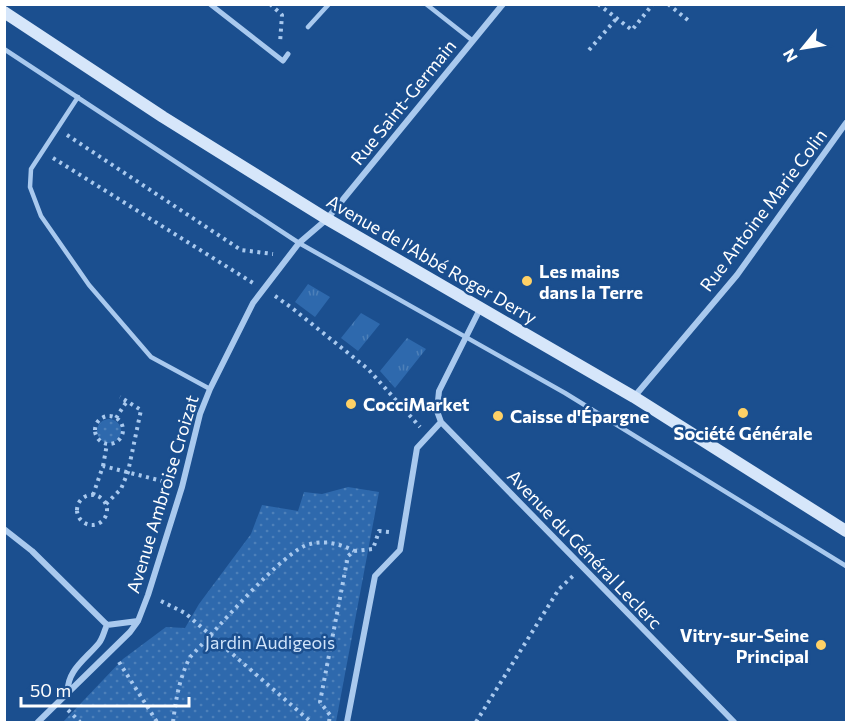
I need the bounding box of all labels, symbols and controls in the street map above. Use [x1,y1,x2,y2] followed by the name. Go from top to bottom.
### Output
[773,18,833,78] north arrow
[346,35,460,169] street label: Rue Saint-Germain
[778,46,801,66] text: N
[695,125,831,295] street label: Rue Antoine Marie Colin
[323,190,541,328] street label: Avenue de l'Abbé Roger Derry
[539,260,643,303] place label: Les mains dans la Terre
[520,274,534,288] marker: Les mains dans la Terre
[121,392,203,596] street label: Avenue Ambroise Croizat
[363,393,470,415] place label: CocciMarket
[344,397,358,411] marker: CocciMarket
[510,405,649,427] place label: Caisse d'Épargne
[736,406,750,420] marker: Société Générale
[491,409,505,423] marker: Caisse d'Épargne
[674,422,812,444] place label: Société Générale
[503,465,667,633] street label: Avenue du Général Leclerc
[680,624,809,667] place label: Vitry-sur-Seine Principal
[205,631,335,653] park label: Jardin Audigeois
[814,638,828,652] marker: Vitry-sur-Seine Principal
[21,670,189,708] scale bar
[30,679,71,701] text: 50 m

